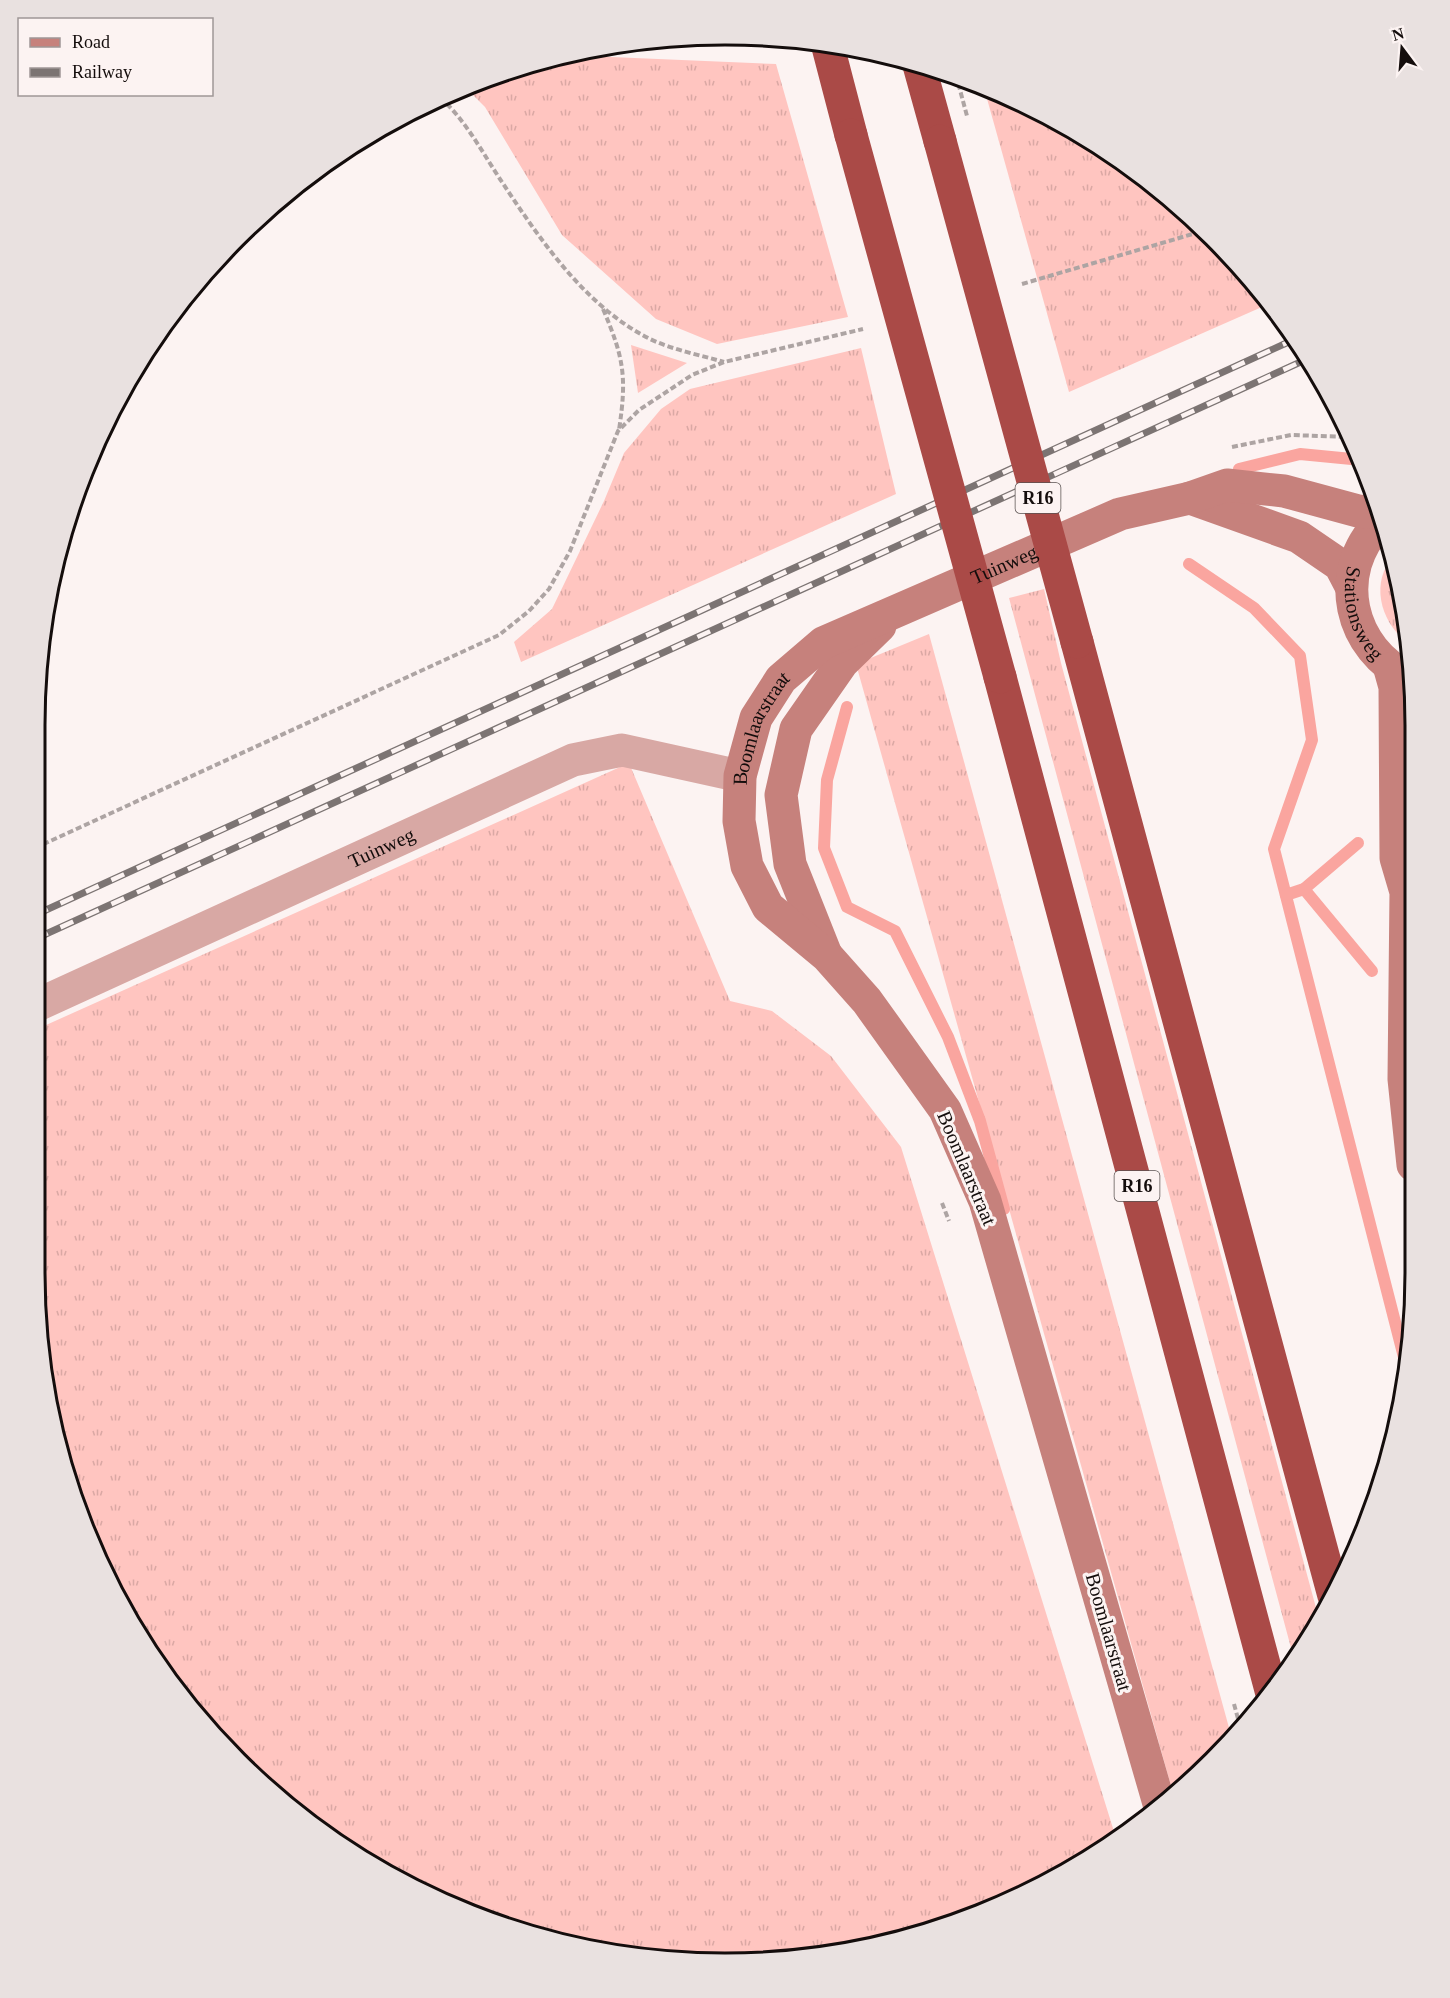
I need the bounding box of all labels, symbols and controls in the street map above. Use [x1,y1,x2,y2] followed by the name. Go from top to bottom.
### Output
[18,18,213,96] legend
[1372,18,1432,78] north arrow
[1390,24,1406,44] text: N
[72,32,110,52] text: Road
[72,62,132,82] text: Railway
[1016,483,1060,513] road number: R16
[967,540,1041,589] street label: Tuinweg
[1341,565,1388,665] street label: Stationsweg
[729,666,794,785] street label: Boomlaarstraat
[345,823,419,872] street label: Tuinweg
[933,1107,1001,1229] street label: Boomlaarstraat
[1114,1171,1160,1201] road number: R16
[1082,1570,1137,1694] street label: Boomlaarstraat

